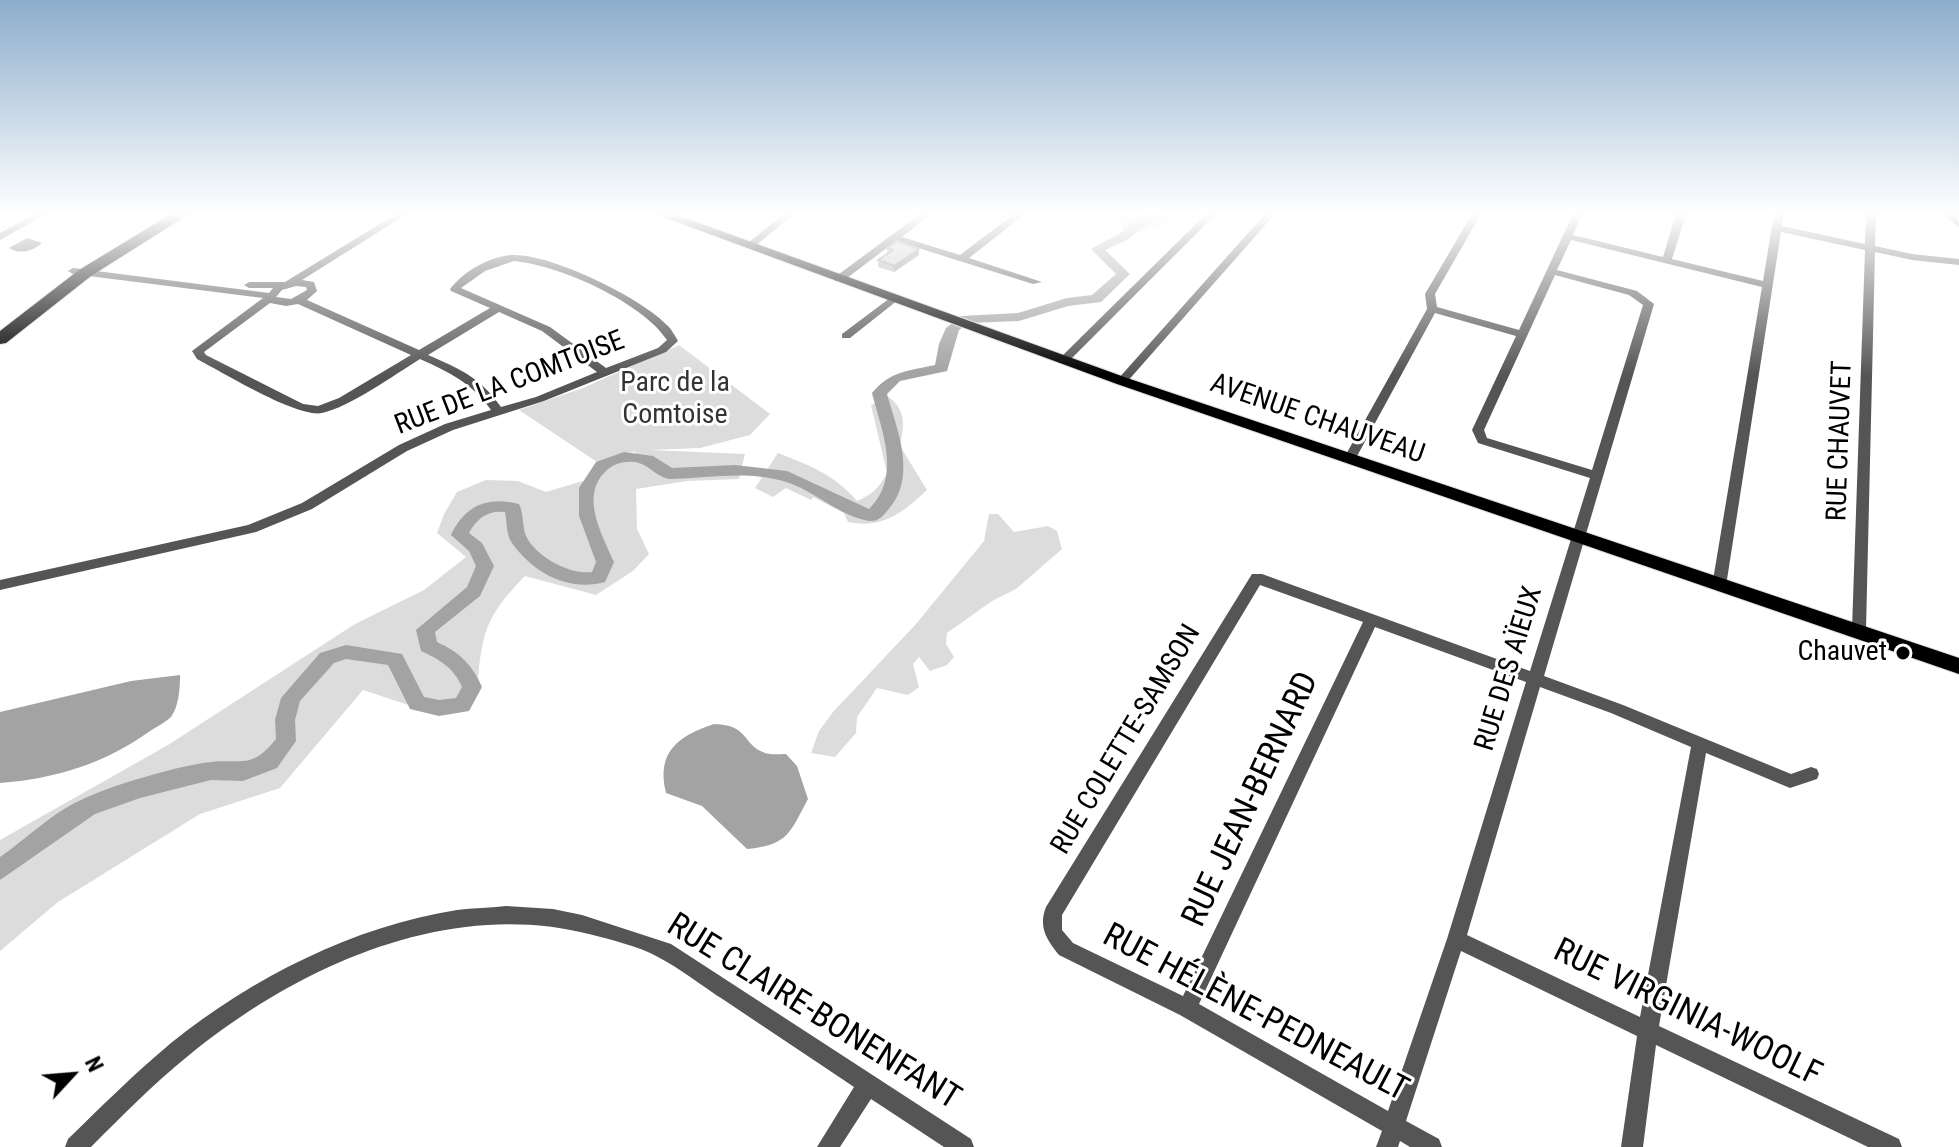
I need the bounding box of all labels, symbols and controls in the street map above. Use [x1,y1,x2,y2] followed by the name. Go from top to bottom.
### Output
[390,325,630,443] street label: RUE DE LA COMTOISE
[1821,360,1861,522] street label: RUE CHAUVET
[620,367,730,433] park label: Parc de la Comtoise
[1205,368,1429,472] street label: AVENUE CHAUVEAU
[1469,583,1551,755] street label: RUE DES AÏEUX
[1045,619,1209,861] street label: RUE COLETTE-SAMSON
[1797,636,1887,670] place label: Chauvet
[1894,644,1912,662] marker: Chauvet
[1175,666,1329,934] street label: RUE JEAN-BERNARD
[659,906,967,1120] street label: RUE CLAIRE-BONENFANT
[1095,916,1415,1112] street label: RUE HÉLÈNE-PEDNEAULT
[1546,931,1828,1097] street label: RUE VIRGINIA-WOOLF
[32,1035,112,1115] north arrow
[80,1053,108,1076] text: N

